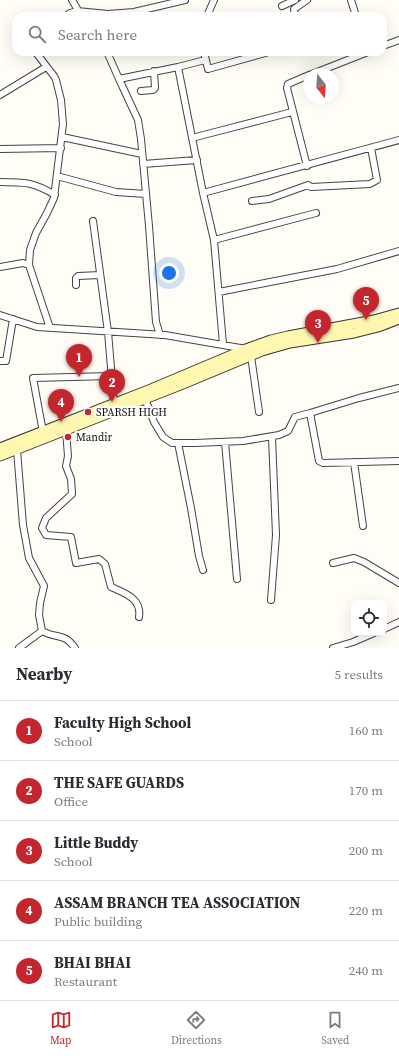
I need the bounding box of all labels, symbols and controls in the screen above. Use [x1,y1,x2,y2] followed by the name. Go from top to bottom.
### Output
[12,12,387,56] search box
[26,23,48,45] icon: search
[58,24,137,45] text: Search here
[303,68,339,104] north arrow
[159,263,179,283] your location
[353,287,379,320] pin: 5
[305,310,331,343] pin: 3
[66,344,92,377] pin: 1
[99,369,125,402] pin: 2
[48,389,74,422] pin: 4
[96,405,167,420] place label: SPARSH HIGH
[83,407,93,417] marker: SPARSH HIGH
[76,430,112,445] place label: Mandir
[63,432,73,442] marker: Mandir
[351,600,387,636] map controls
[351,600,387,636] button: locate
[16,662,72,686] text: Nearby
[335,666,383,683] text: 5 results
[54,712,191,733] text: Faculty High School
[25,722,33,739] text: 1
[349,722,383,739] text: 160 m
[54,733,93,750] text: School
[54,772,184,793] text: THE SAFE GUARDS
[25,782,33,799] text: 2
[349,782,383,799] text: 170 m
[54,793,88,810] text: Office
[54,832,138,853] text: Little Buddy
[25,842,33,859] text: 3
[349,842,383,859] text: 200 m
[54,853,93,870] text: School
[54,892,300,913] text: ASSAM BRANCH TEA ASSOCIATION
[25,902,33,919] text: 4
[349,902,383,919] text: 220 m
[54,913,142,930] text: Public building
[54,952,131,973] text: BHAI BHAI
[25,962,33,979] text: 5
[349,962,383,979] text: 240 m
[54,973,117,990] text: Restaurant
[50,1009,72,1048] tab: Map
[171,1009,222,1048] tab: Directions
[321,1009,349,1048] tab: Saved

